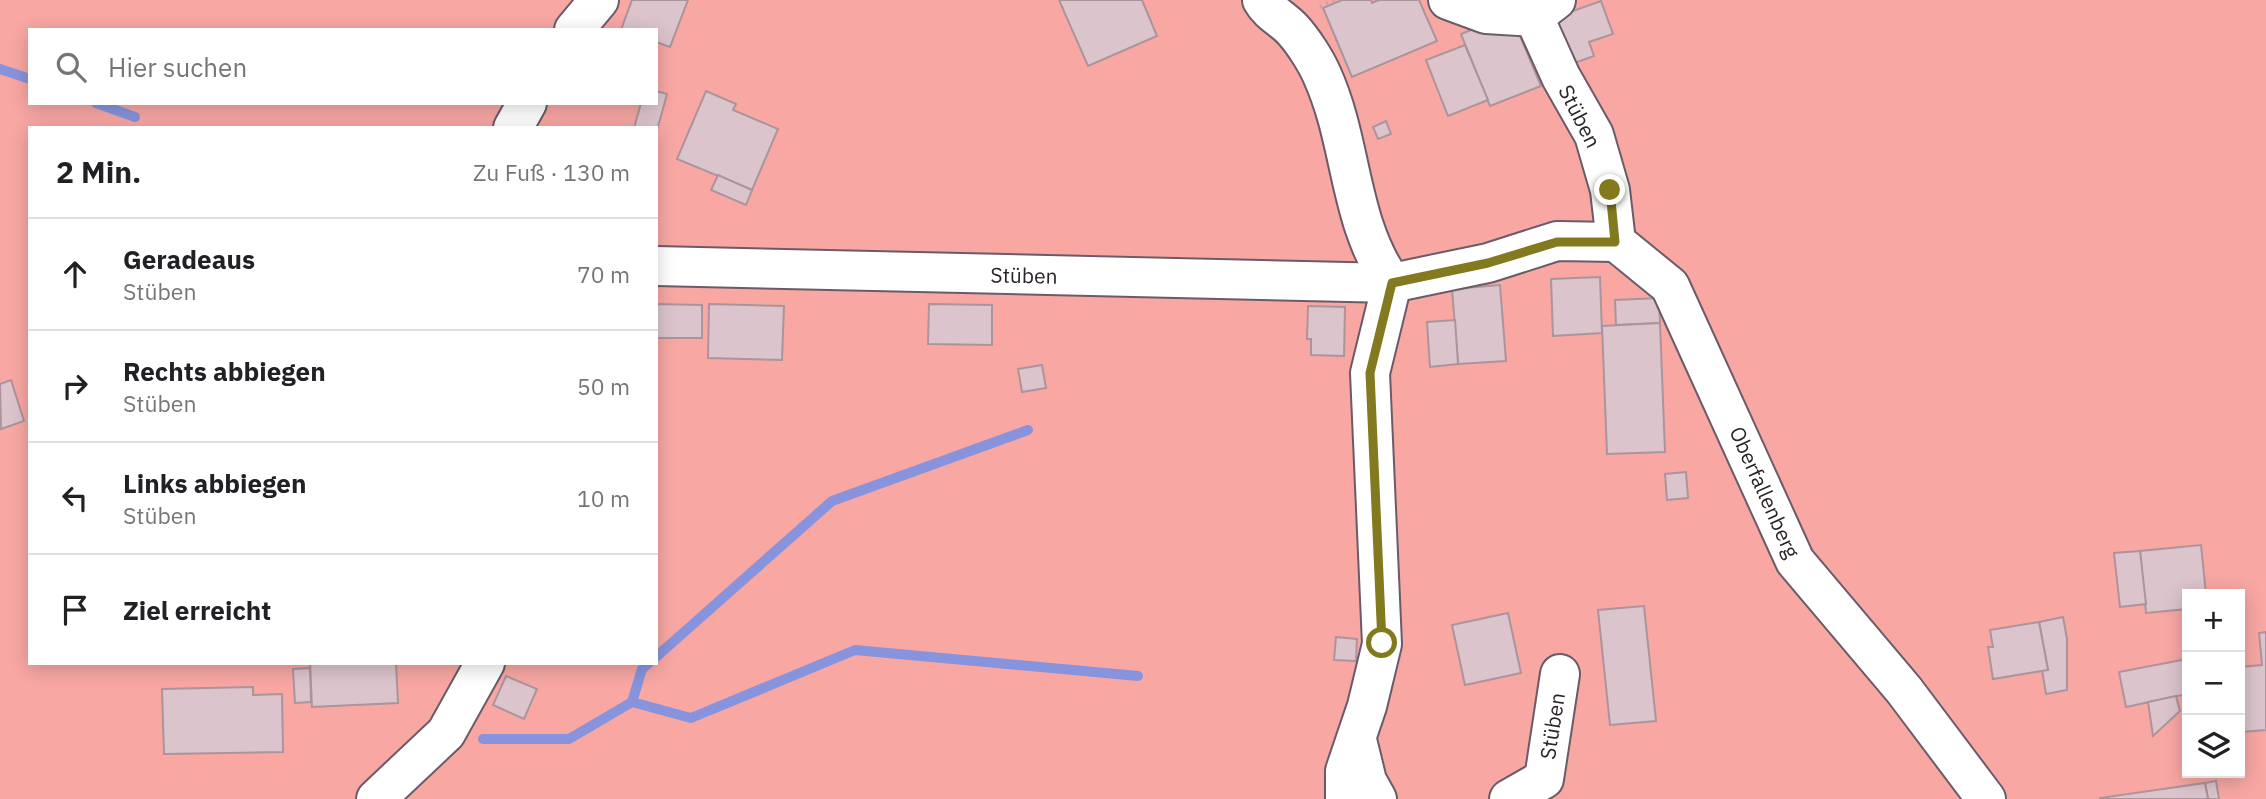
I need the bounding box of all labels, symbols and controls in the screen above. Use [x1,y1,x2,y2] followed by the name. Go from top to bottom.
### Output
[28,28,658,105] search box
[52,48,90,86] icon: search
[108,50,247,84] text: Hier suchen
[1552,80,1608,152] street label: Stüben
[56,152,141,191] text: 2 Min.
[473,157,630,187] text: Zu Fuß · 130 m
[1594,174,1625,205] route end
[123,242,255,276] text: Geradeaus
[56,255,94,293] icon: ahead
[577,259,630,289] text: 70 m
[990,260,1058,290] street label: Stüben
[123,276,197,306] text: Stüben
[123,354,326,388] text: Rechts abbiegen
[56,367,94,405] icon: right
[577,371,630,401] text: 50 m
[123,388,197,418] text: Stüben
[1723,422,1807,562] street label: Oberfallenberg
[123,466,306,500] text: Links abbiegen
[56,479,94,517] icon: left
[577,483,630,513] text: 10 m
[123,500,197,530] text: Stüben
[2182,589,2245,778] map controls
[2182,589,2245,652] button: +
[56,591,94,629] icon: arrive
[123,593,271,627] text: Ziel erreicht
[1366,627,1397,658] route start
[2182,652,2245,715] button: −
[1533,691,1571,761] street label: Stüben
[2182,715,2245,778] button: layers

